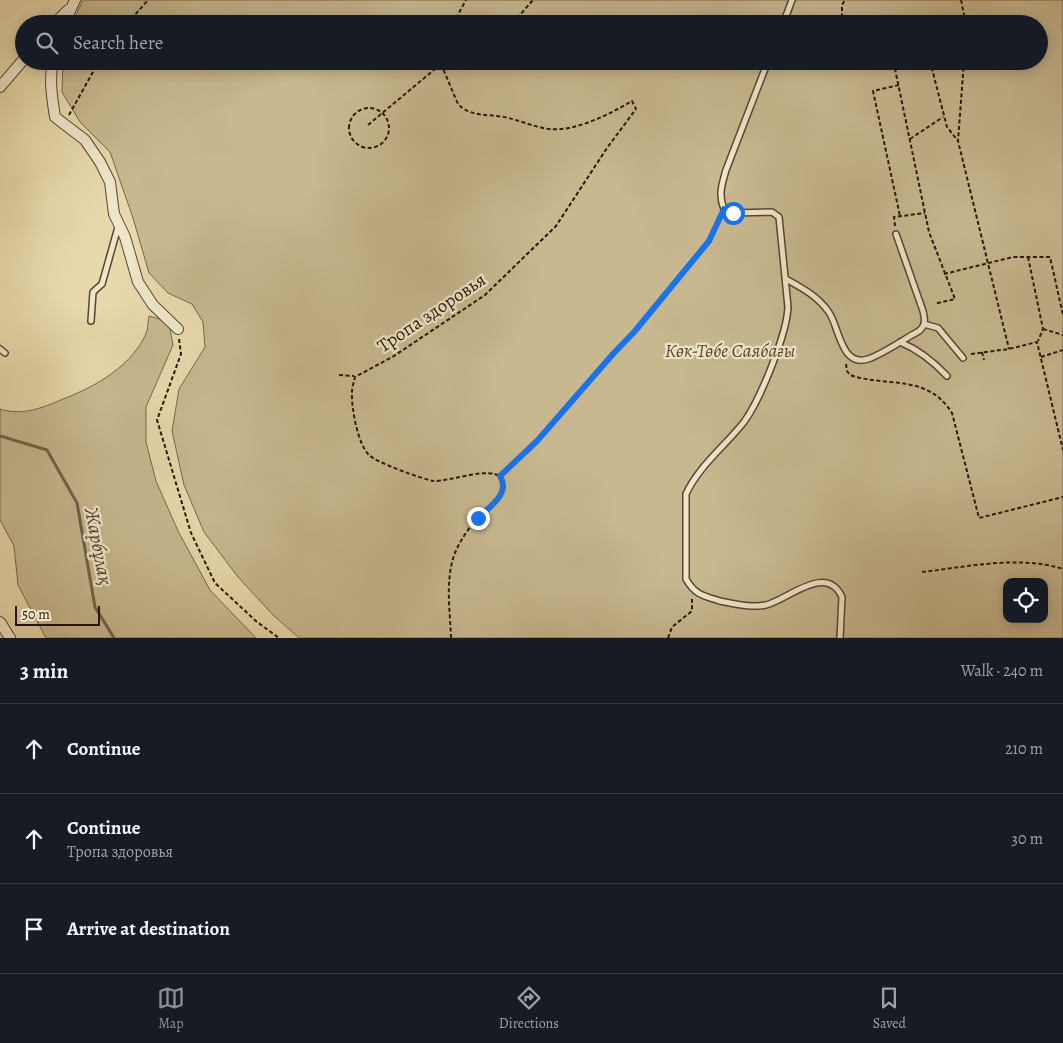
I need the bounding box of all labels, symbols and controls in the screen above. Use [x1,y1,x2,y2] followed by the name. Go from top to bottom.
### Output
[15,15,1048,70] search box
[33,29,61,57] icon: search
[73,30,163,56] text: Search here
[722,202,745,225] route start
[372,267,491,359] street label: Тропа здоровья
[665,338,795,364] park label: Көк-Төбе Саябағы
[78,504,119,587] water label: Жарбұлақ
[467,507,490,530] route end
[1003,578,1048,623] map controls
[1003,578,1048,623] button: locate
[15,603,100,626] scale bar
[22,605,50,624] text: 50 m
[20,657,68,685] text: 3 min
[961,660,1043,682] text: Walk · 240 m
[20,735,48,763] icon: ahead
[67,736,141,762] text: Continue
[1005,738,1043,760] text: 210 m
[67,815,141,841] text: Continue
[20,825,48,853] icon: ahead
[1011,828,1043,850] text: 30 m
[67,841,173,863] text: Тропа здоровья
[20,915,48,943] icon: arrive
[67,916,230,942] text: Arrive at destination
[157,984,185,1033] tab: Map
[499,984,559,1033] tab: Directions
[873,984,906,1033] tab: Saved

